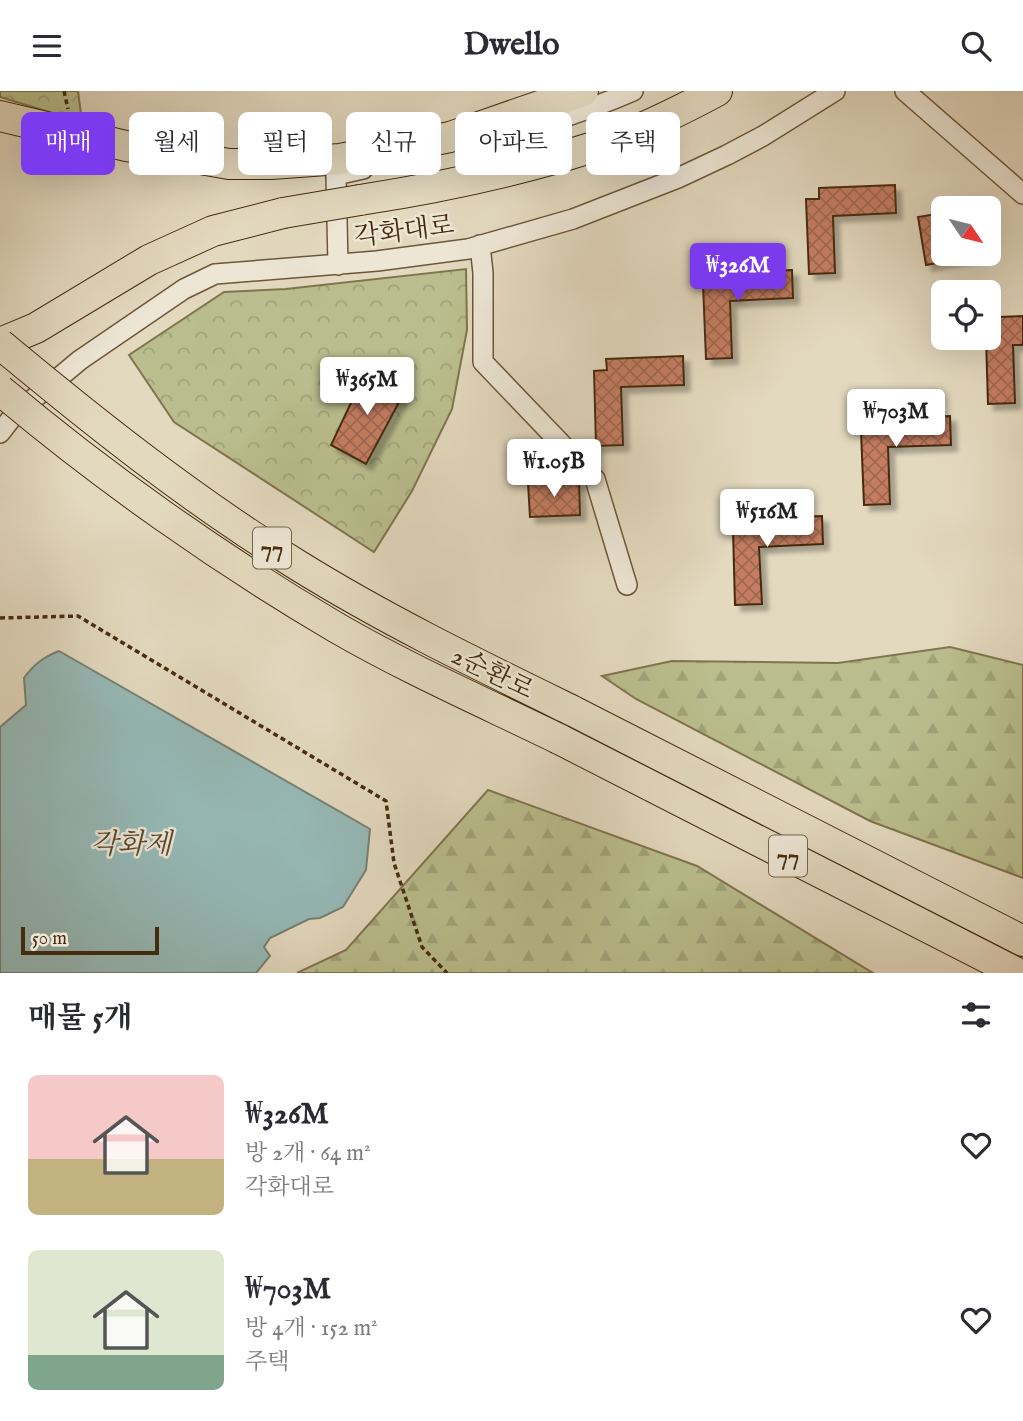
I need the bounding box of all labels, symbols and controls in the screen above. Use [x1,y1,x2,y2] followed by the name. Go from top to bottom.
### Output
[464,25,559,66] text: Dwello
[28,27,66,65] icon: menu
[957,27,995,65] icon: search
[21,112,115,175] chip: 매매
[129,112,224,175] chip: 월세
[238,112,332,175] chip: 필터
[346,112,441,175] chip: 신규
[455,112,572,175] chip: 아파트
[586,112,680,175] chip: 주택
[931,196,1001,266] north arrow
[931,196,1001,350] map controls
[352,209,456,254] street label: 각화대로
[689,243,787,303] pin: ₩326M
[706,251,770,280] text: ₩326M
[931,280,1001,350] button: locate
[318,357,416,417] pin: ₩365M
[336,365,398,394] text: ₩365M
[847,389,945,449] pin: ₩703M
[863,397,929,426] text: ₩703M
[497,439,611,499] pin: ₩1.05B
[523,447,585,476] text: ₩1.05B
[718,489,816,549] pin: ₩516M
[736,497,798,526] text: ₩516M
[253,527,291,569] road number: 77
[446,639,539,707] street label: 2순환로
[90,828,175,863] water label: 각화제
[769,835,807,877] road number: 77
[21,924,159,956] scale bar
[32,927,67,951] text: 50 m
[957,996,995,1034] icon: filters
[28,1000,132,1038] text: 매물 5개
[245,1096,329,1134] text: ₩326M
[84,1103,168,1187] icon: home
[957,1126,995,1164] icon: heart
[245,1139,371,1168] text: 방 2개 · 64 m²
[245,1173,334,1202] text: 각화대로
[245,1271,331,1309] text: ₩703M
[84,1278,168,1362] icon: home
[957,1301,995,1339] icon: heart
[245,1314,378,1343] text: 방 4개 · 152 m²
[245,1348,289,1377] text: 주택

